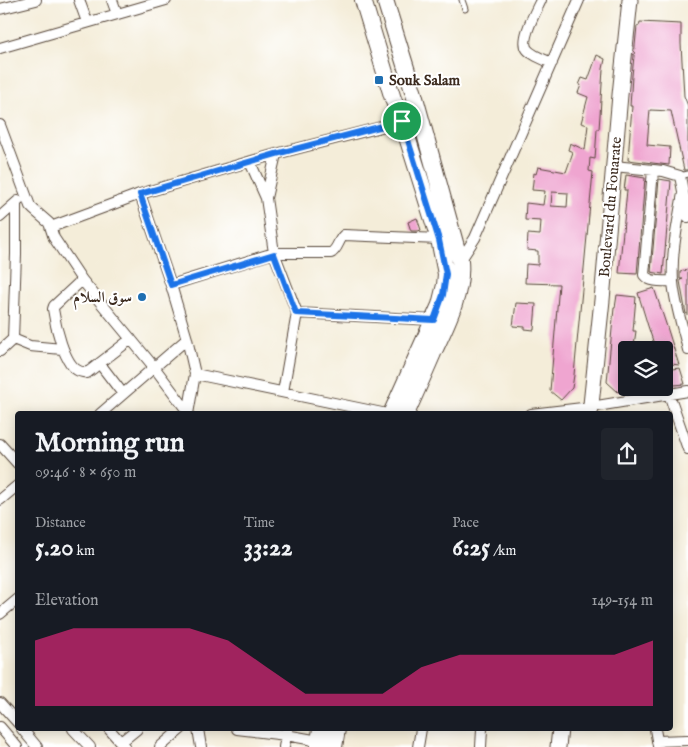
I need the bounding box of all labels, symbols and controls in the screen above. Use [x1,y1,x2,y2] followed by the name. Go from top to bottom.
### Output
[389,71,461,90] place label: Souk Salam
[373,74,385,86] marker: Souk Salam
[381,100,423,142] pin
[388,107,416,135] icon: arrive
[595,136,626,278] street label: Boulevard du Fouarate
[73,288,132,310] place label: سوق السلام
[136,291,148,303] marker: سوق السلام
[618,341,673,396] map controls
[618,341,673,396] button: layers
[35,426,185,461] text: Morning run
[601,428,653,480] button: share
[35,463,136,483] text: 09:46 · 8 × 650 m
[35,514,86,532] text: Distance
[244,514,275,532] text: Time
[452,514,479,532] text: Pace
[35,532,73,564] text: 5.20
[244,532,292,564] text: 33:22
[452,532,490,564] text: 6:25
[73,542,95,560] text: km
[490,542,516,560] text: /km
[35,591,98,611] text: Elevation
[591,591,653,611] text: 149–154 m

